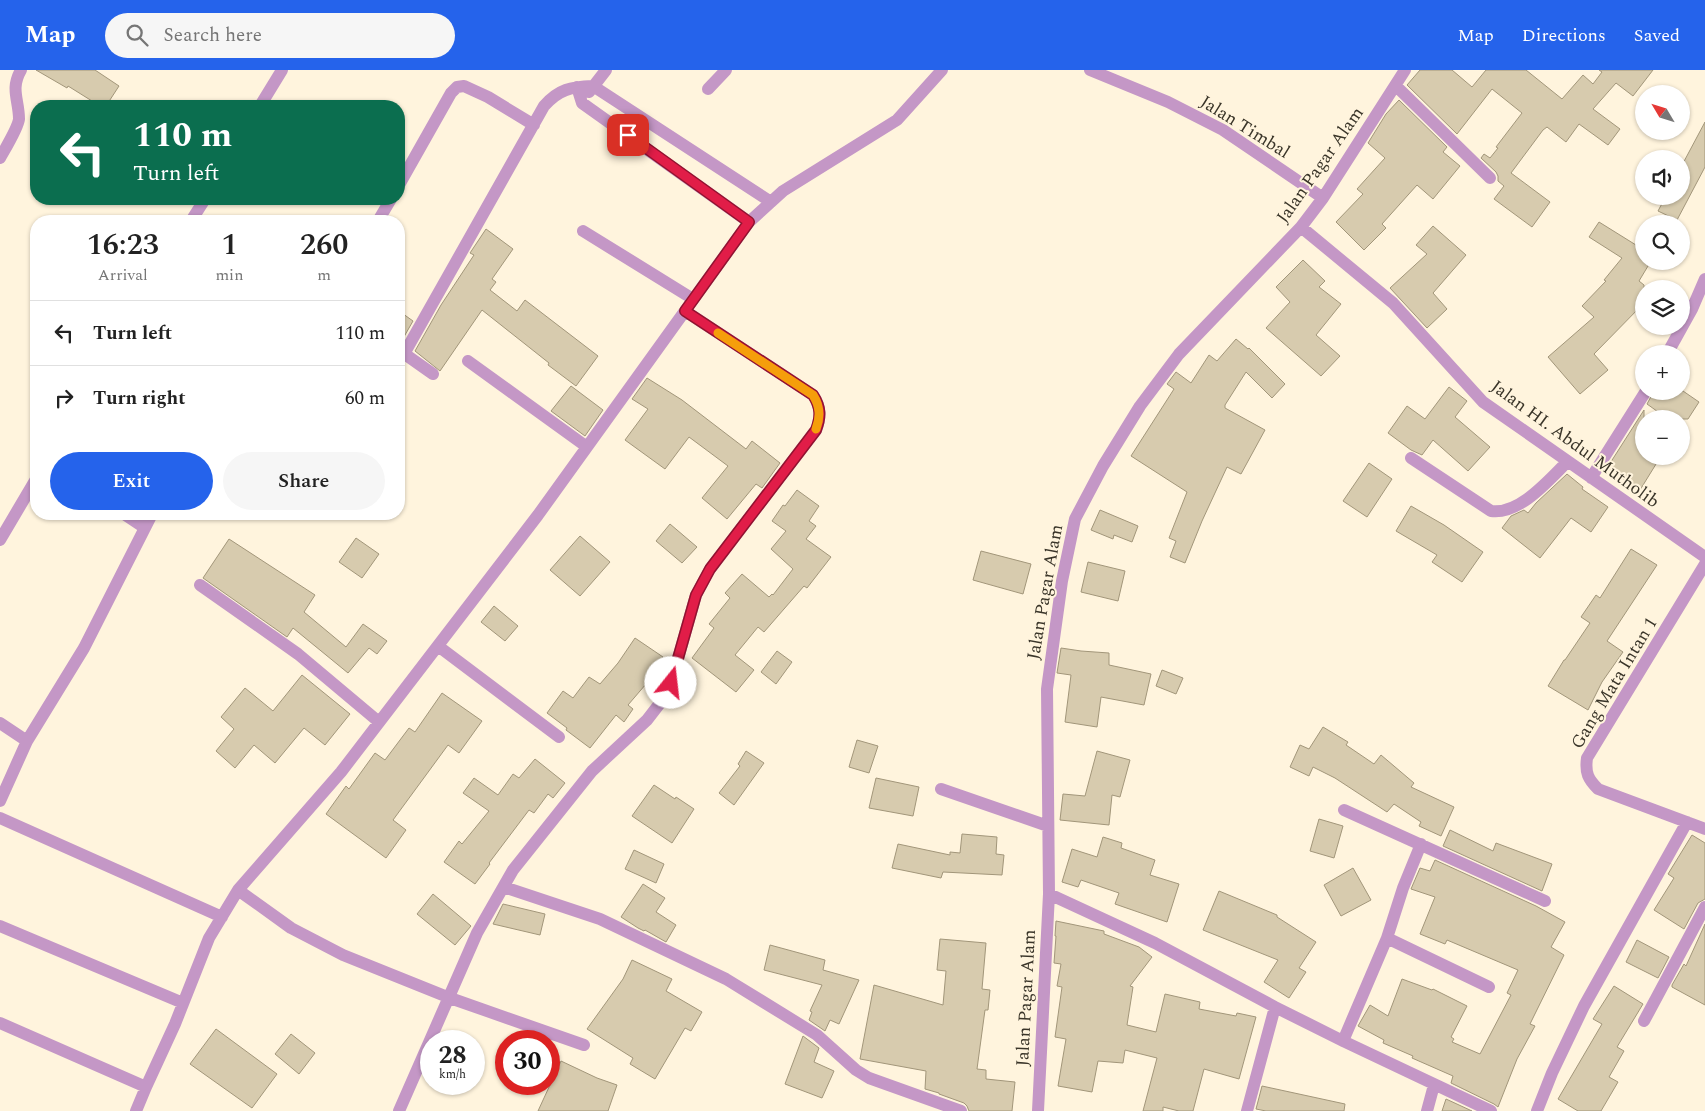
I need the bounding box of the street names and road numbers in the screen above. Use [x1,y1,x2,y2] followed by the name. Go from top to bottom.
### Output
[1195,89,1295,165] street label: Jalan Timbal
[1270,101,1370,229] street label: Jalan Pagar Alam
[1485,373,1665,515] street label: Jalan HI. Abdul Mutholib
[1020,522,1070,662] street label: Jalan Pagar Alam
[1564,612,1664,754] street label: Gang Mata Intan 1
[1009,929,1043,1067] street label: Jalan Pagar Alam

